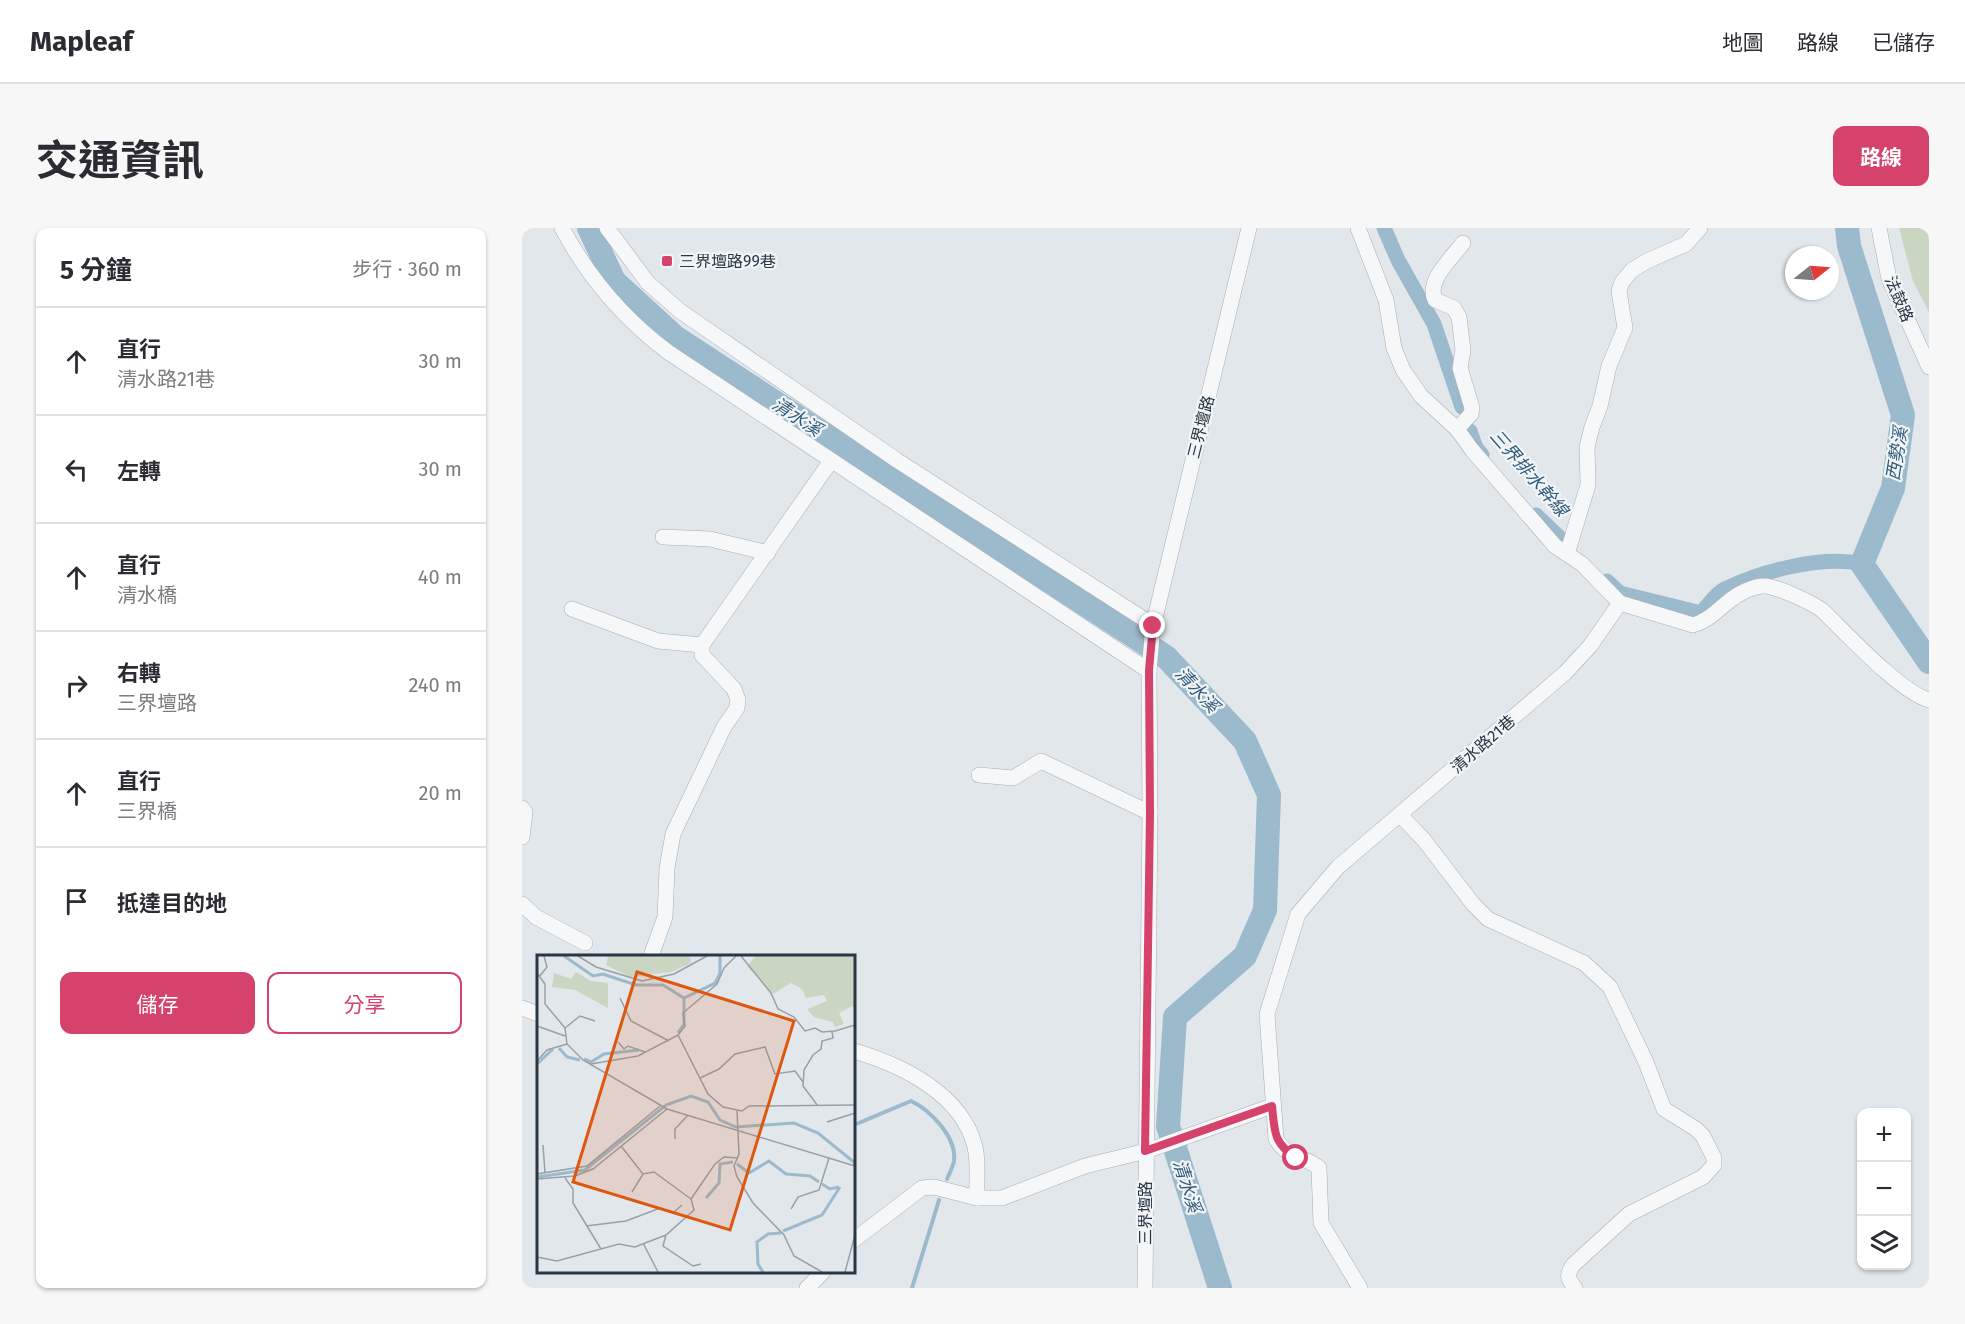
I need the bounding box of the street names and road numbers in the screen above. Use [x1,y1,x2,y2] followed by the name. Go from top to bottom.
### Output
[1881,273,1917,325] street label: 法鼓路
[1184,394,1218,460] street label: 三界壇路
[1447,711,1519,777] street label: 清水路21巷
[1136,1181,1155,1245] street label: 三界壇路

